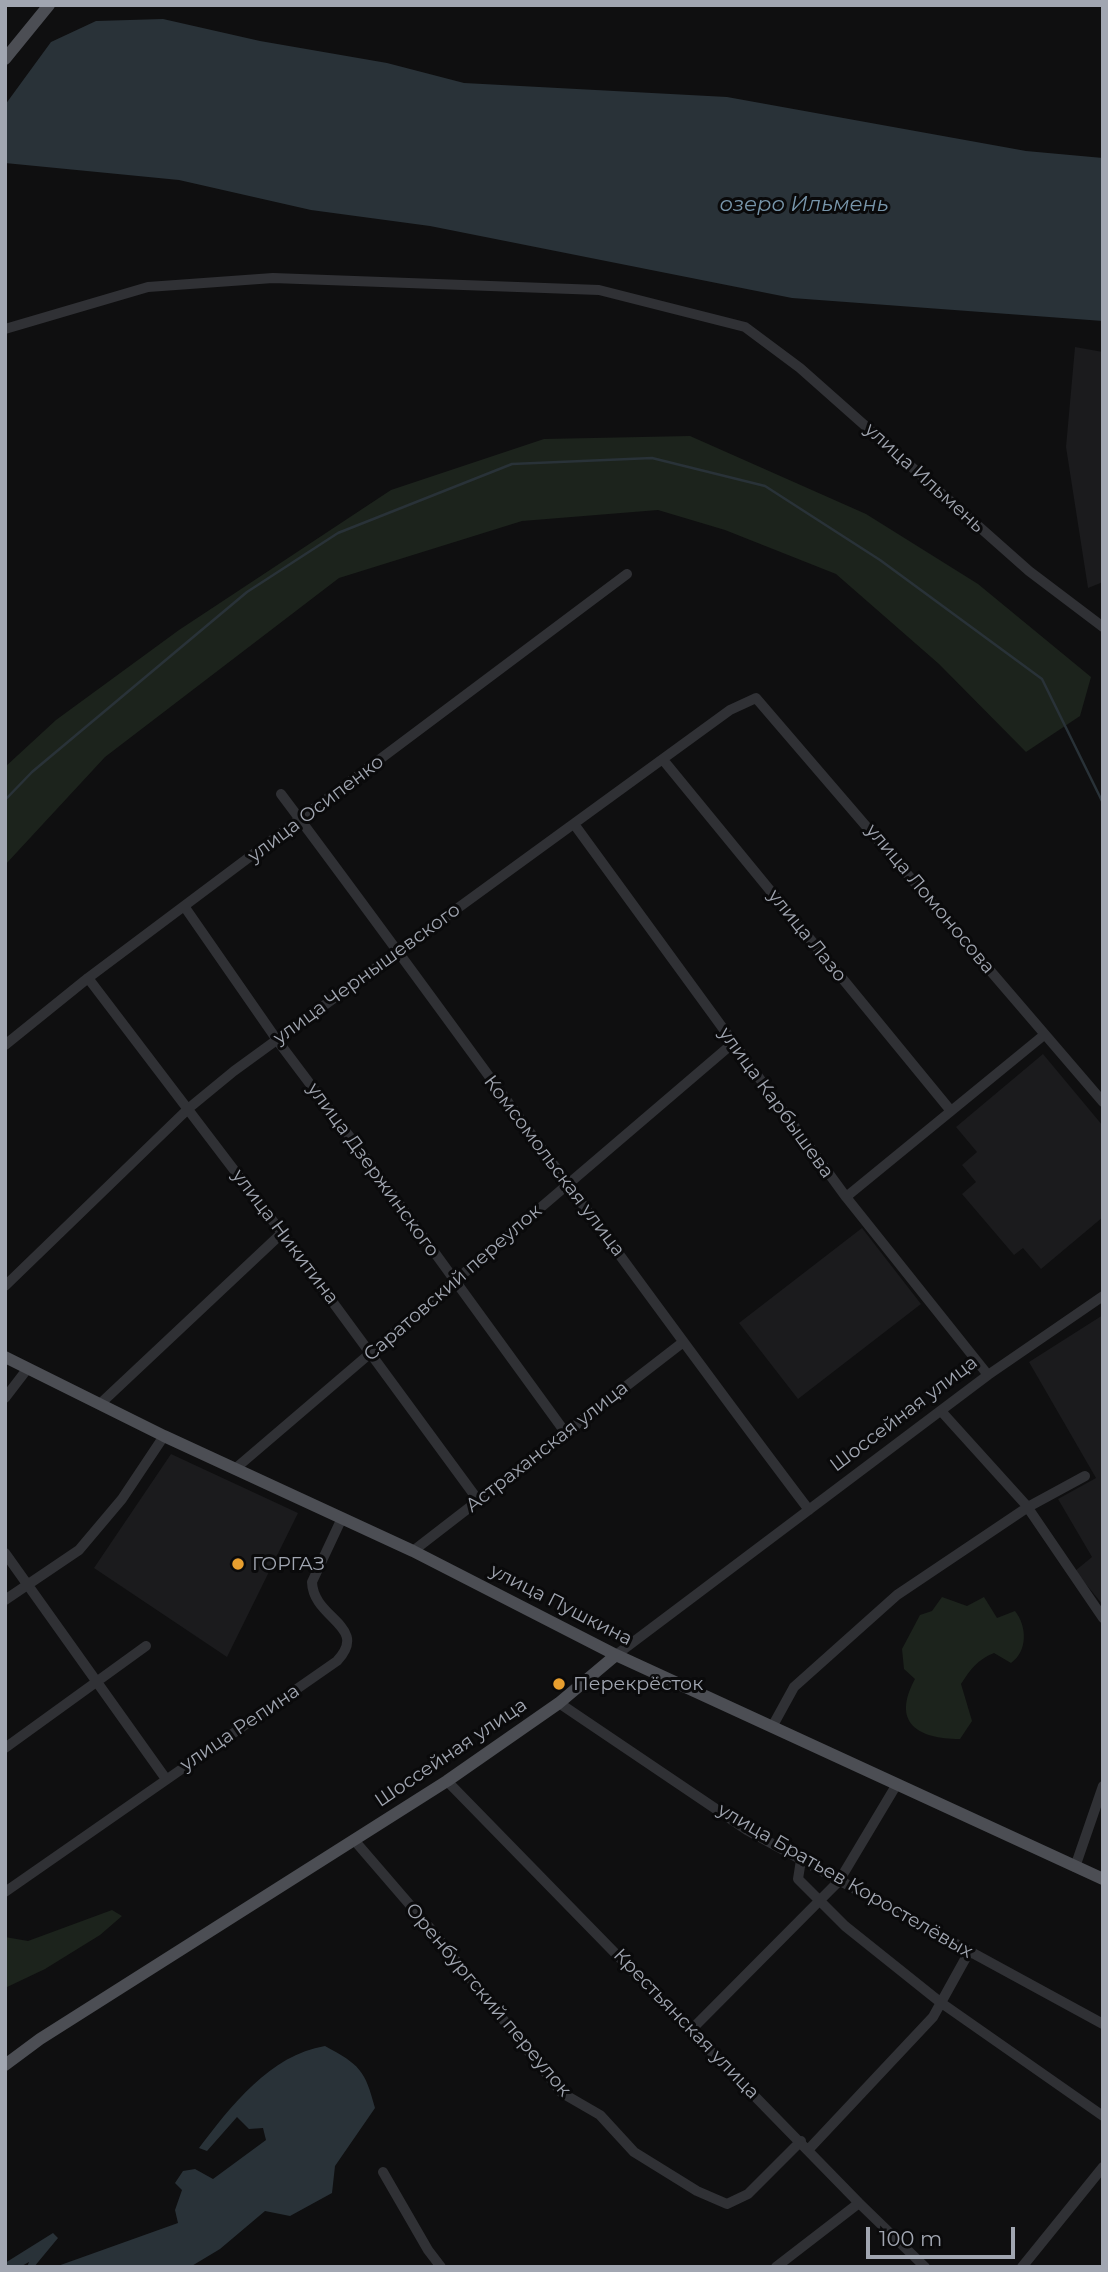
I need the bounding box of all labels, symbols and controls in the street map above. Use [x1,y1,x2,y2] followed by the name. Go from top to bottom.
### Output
[719,192,889,218] water label: озеро Ильмень
[860,418,988,538] street label: улица Ильмень
[243,750,389,868] street label: улица Осипенко
[861,819,999,979] street label: улица Ломоносова
[763,885,851,987] street label: улица Лазо
[269,899,465,1049] street label: улица Чернышевского
[714,1023,838,1183] street label: улица Карбышева
[478,1071,630,1261] street label: Комсомольская улица
[302,1078,444,1262] street label: улица Дзержинского
[227,1165,343,1309] street label: улица Никитина
[359,1200,547,1366] street label: Саратовский переулок
[826,1351,982,1477] street label: Шоссейная улица
[461,1377,633,1517] street label: Астраханская улица
[252,1553,325,1575] place label: ГОРГАЗ
[230,1556,246,1572] marker: ГОРГАЗ
[486,1559,636,1651] street label: улица Пушкина
[573,1673,703,1695] place label: Перекрёсток
[551,1676,567,1692] marker: Перекрёсток
[176,1680,304,1776] street label: улица Репина
[371,1694,531,1812] street label: Шоссейная улица
[713,1798,977,1964] street label: улица Братьев Коростелёвых
[400,1899,576,2101] street label: Оренбургский переулок
[608,1944,764,2104] street label: Крестьянская улица
[870,2212,1019,2256] scale bar
[879,2226,942,2251] text: 100 m

